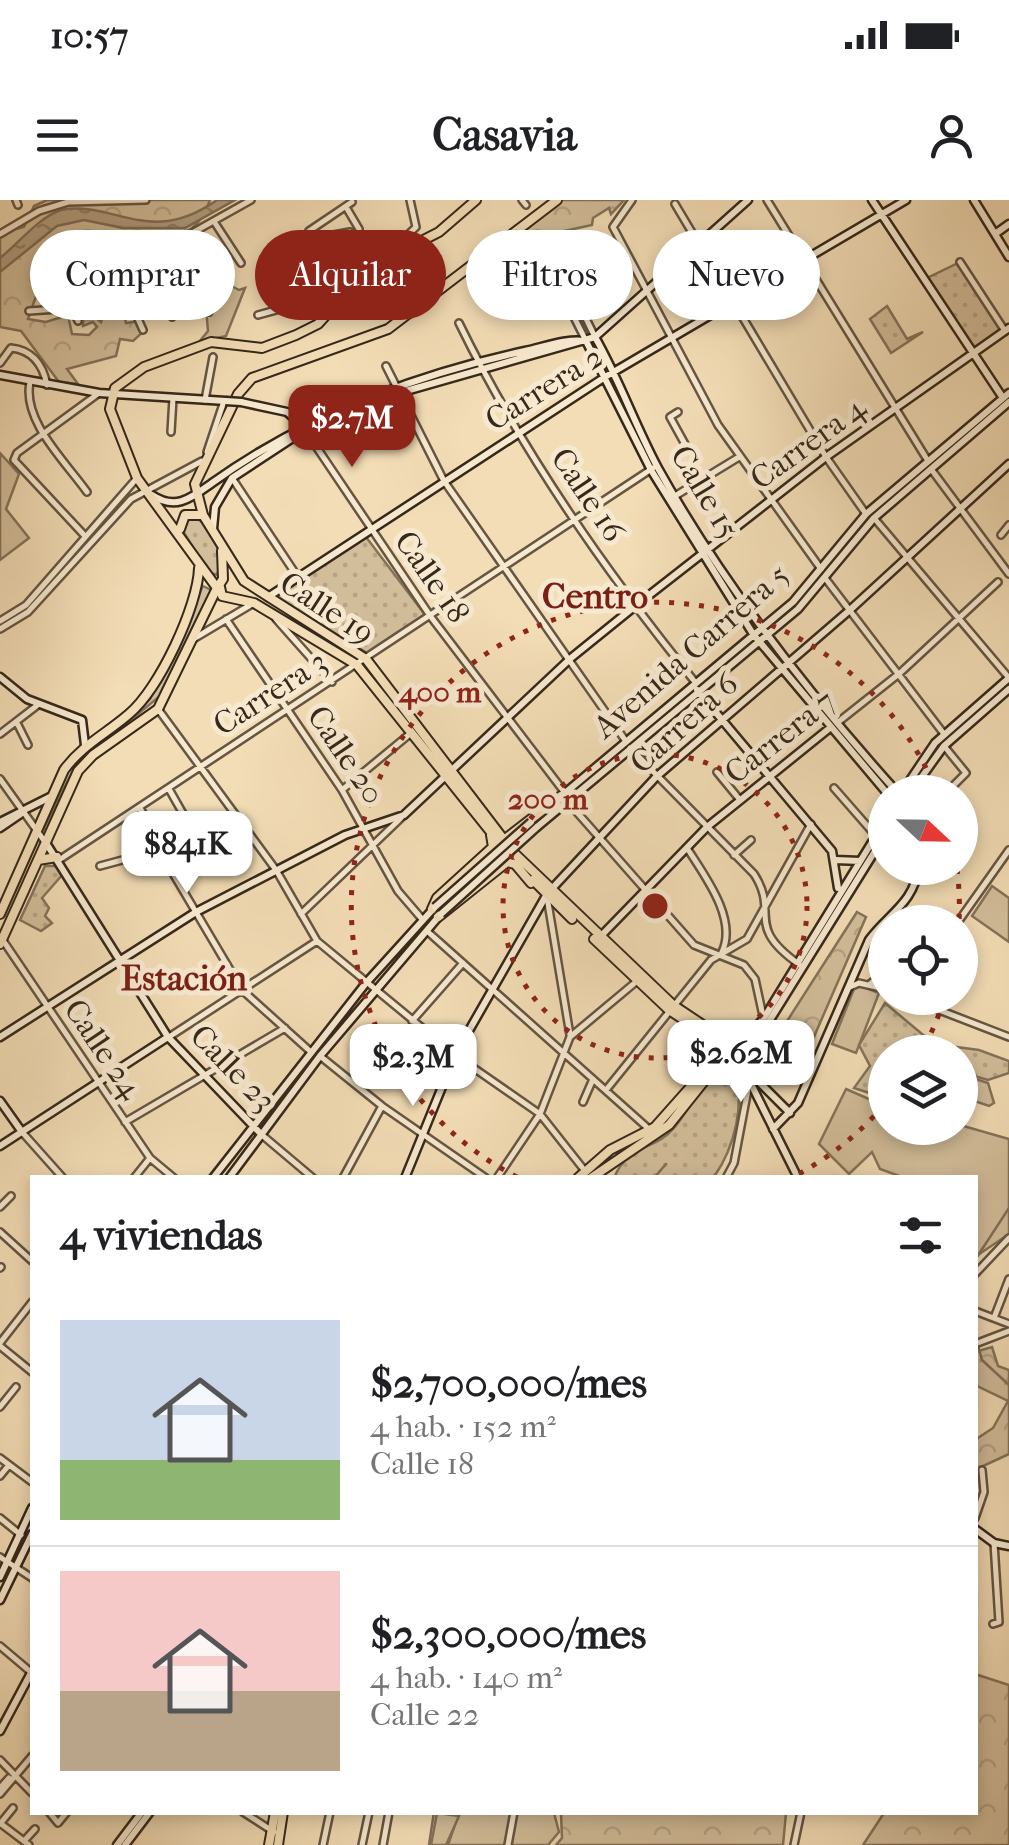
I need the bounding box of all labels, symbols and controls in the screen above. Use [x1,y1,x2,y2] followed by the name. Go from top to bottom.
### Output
[50,13,128,58] text: 10:57
[30,108,85,163] icon: menu
[924,108,979,163] icon: person
[432,109,577,162] text: Casavia
[30,230,235,320] chip: Comprar
[255,230,446,320] chip: Alquilar
[466,230,633,320] chip: Filtros
[653,230,820,320] chip: Nuevo
[479,338,609,438] street label: Carrera 2
[282,385,422,470] pin: $2.7M
[743,388,874,497] street label: Carrera 4
[310,399,394,436] text: $2.7M
[663,439,747,545] street label: Calle 15
[543,441,633,549] street label: Calle 16
[387,524,477,630] street label: Calle 18
[584,556,796,747] street label: Avenida Carrera 5
[273,564,381,652] street label: Calle 19
[542,576,648,617] district label: Centro
[206,643,334,743] street label: Carrera 3
[623,665,746,781] street label: Carrera 6
[398,675,482,711] text: 400 m
[717,682,843,792] street label: Carrera 7
[300,699,392,811] street label: Calle 20
[868,775,978,885] north arrow
[868,775,978,1145] map controls
[508,782,589,817] text: 200 m
[117,811,257,896] pin: $841K
[143,825,231,862] text: $841K
[637,888,673,924] centre of rings
[868,905,978,1015] button: locate
[121,958,248,999] district label: Estación
[56,992,150,1107] street label: Calle 24
[183,1017,283,1119] street label: Calle 23
[660,1020,822,1105] pin: $2.62M
[343,1024,483,1109] pin: $2.3M
[689,1034,793,1071] text: $2.62M
[868,1035,978,1145] button: layers
[372,1038,454,1075] text: $2.3M
[893,1208,948,1263] icon: filters
[60,1211,263,1260] text: 4 viviendas
[370,1359,647,1408] text: $2,700,000/mes
[140,1360,260,1480] icon: home
[370,1408,556,1445] text: 4 hab. · 152 m²
[370,1445,474,1482] text: Calle 18
[370,1610,646,1659] text: $2,300,000/mes
[140,1611,260,1731] icon: home
[370,1659,562,1696] text: 4 hab. · 140 m²
[370,1696,479,1733] text: Calle 22

